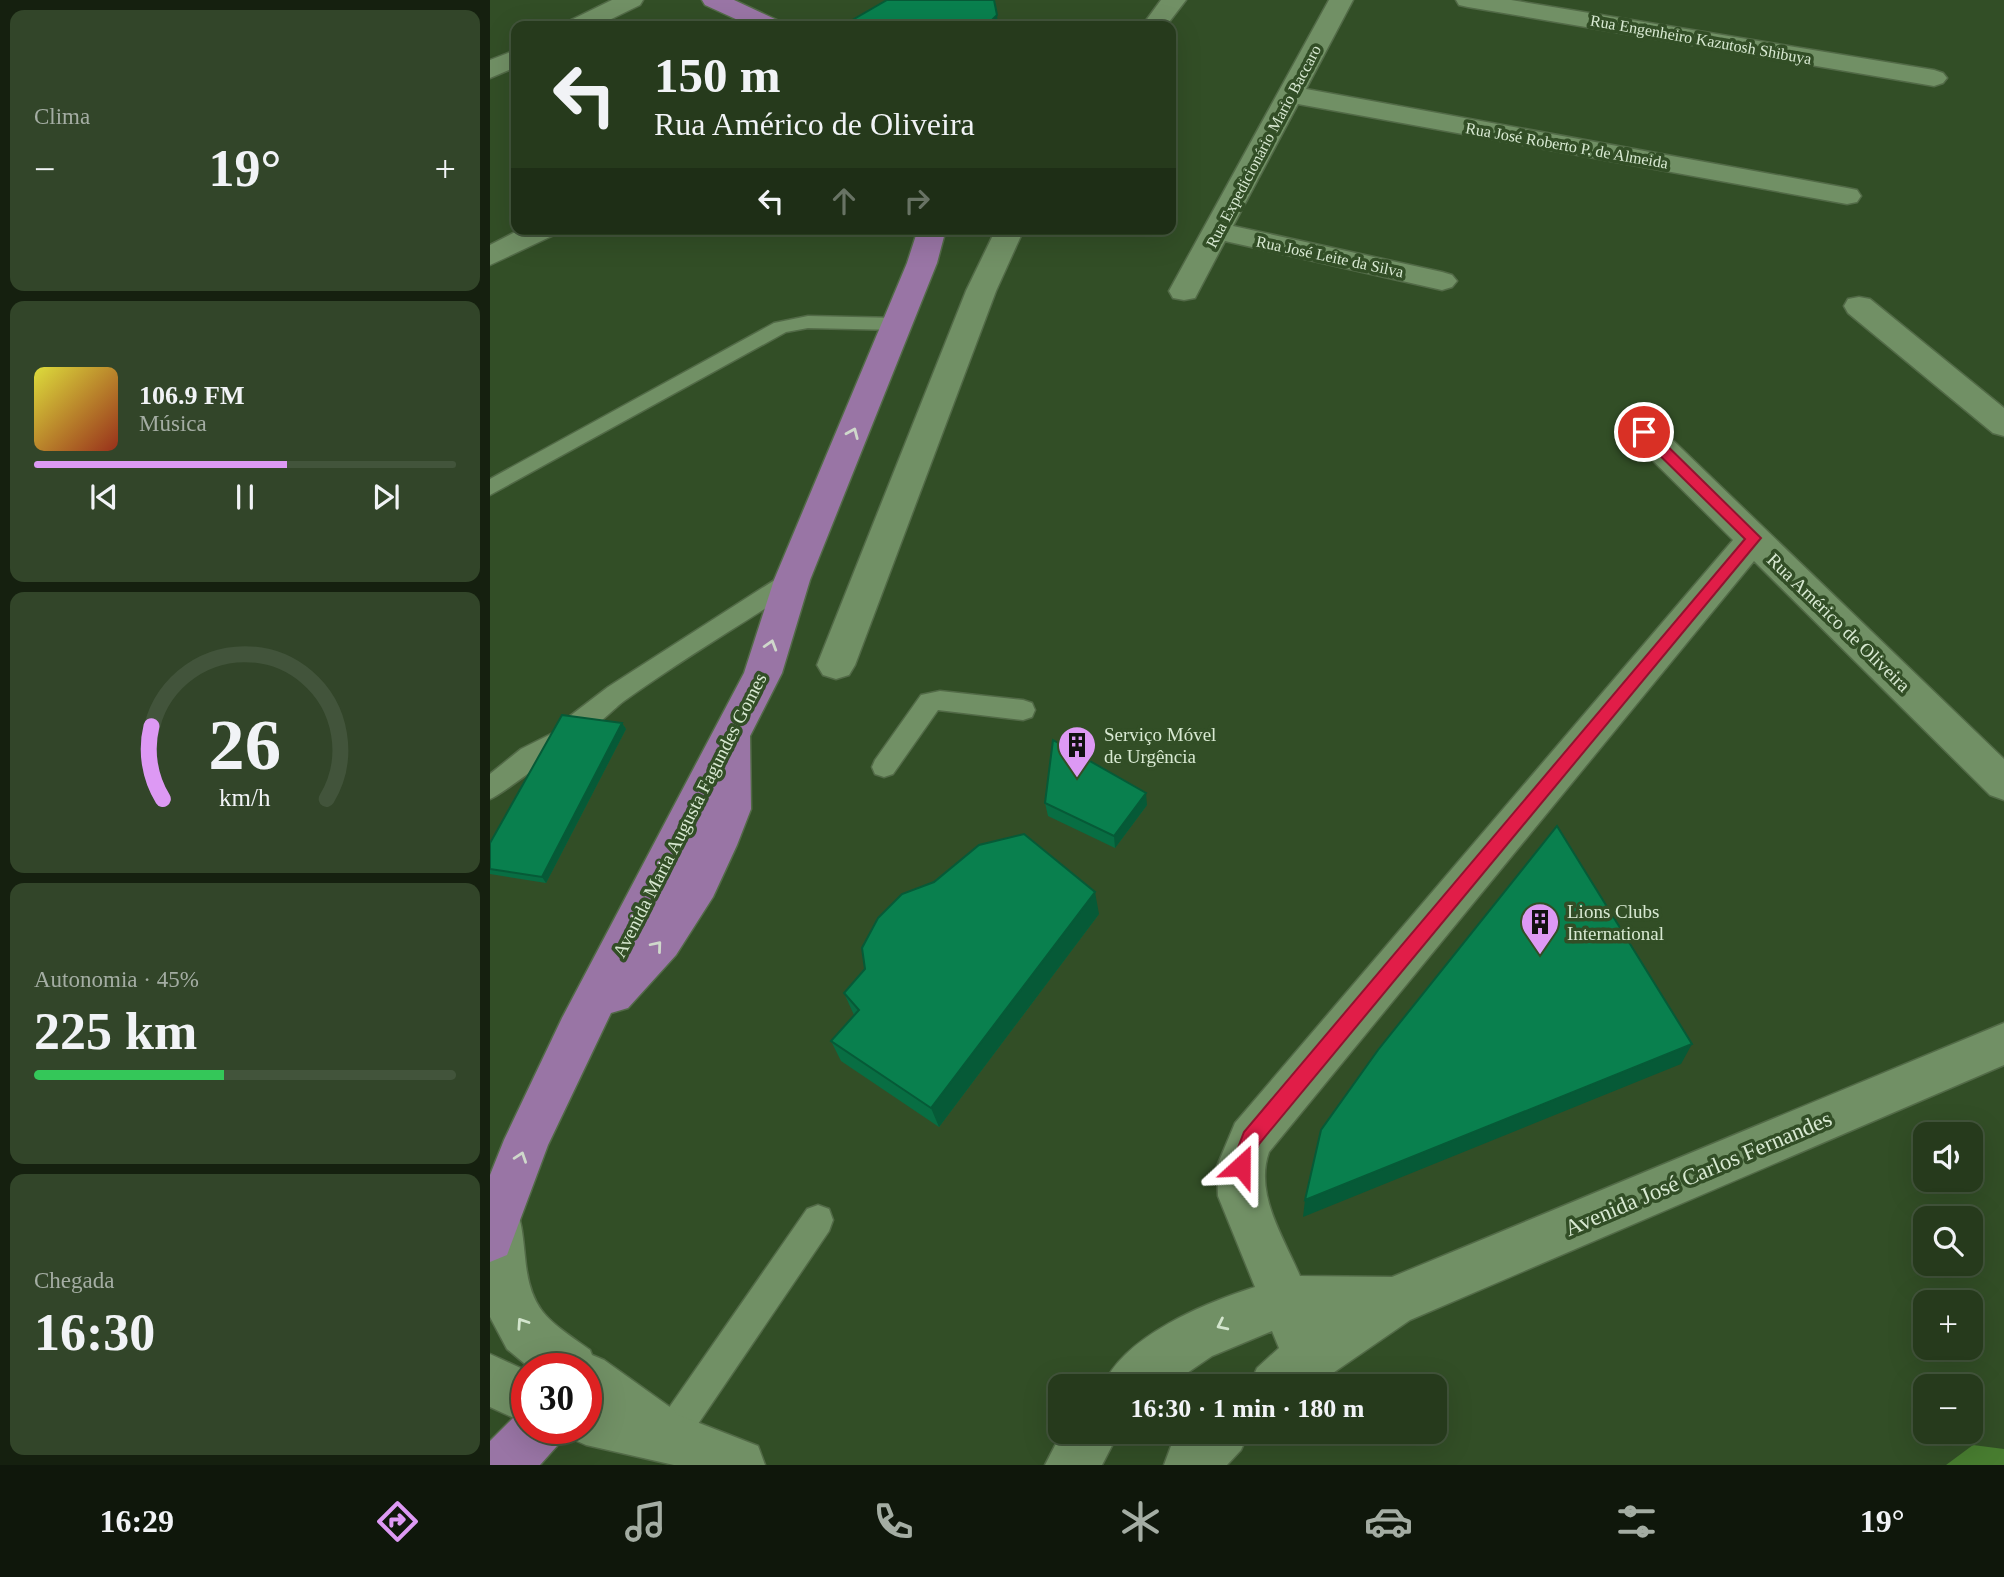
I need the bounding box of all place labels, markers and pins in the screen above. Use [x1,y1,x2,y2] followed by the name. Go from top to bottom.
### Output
[1614,402,1674,462] pin
[1056,724,1098,779] building icon: Serviço Móvel de Urgência
[1104,724,1216,767] place label: Serviço Móvel de Urgência
[1519,901,1561,956] building icon: Lions Clubs International
[1567,901,1664,944] place label: Lions Clubs International

